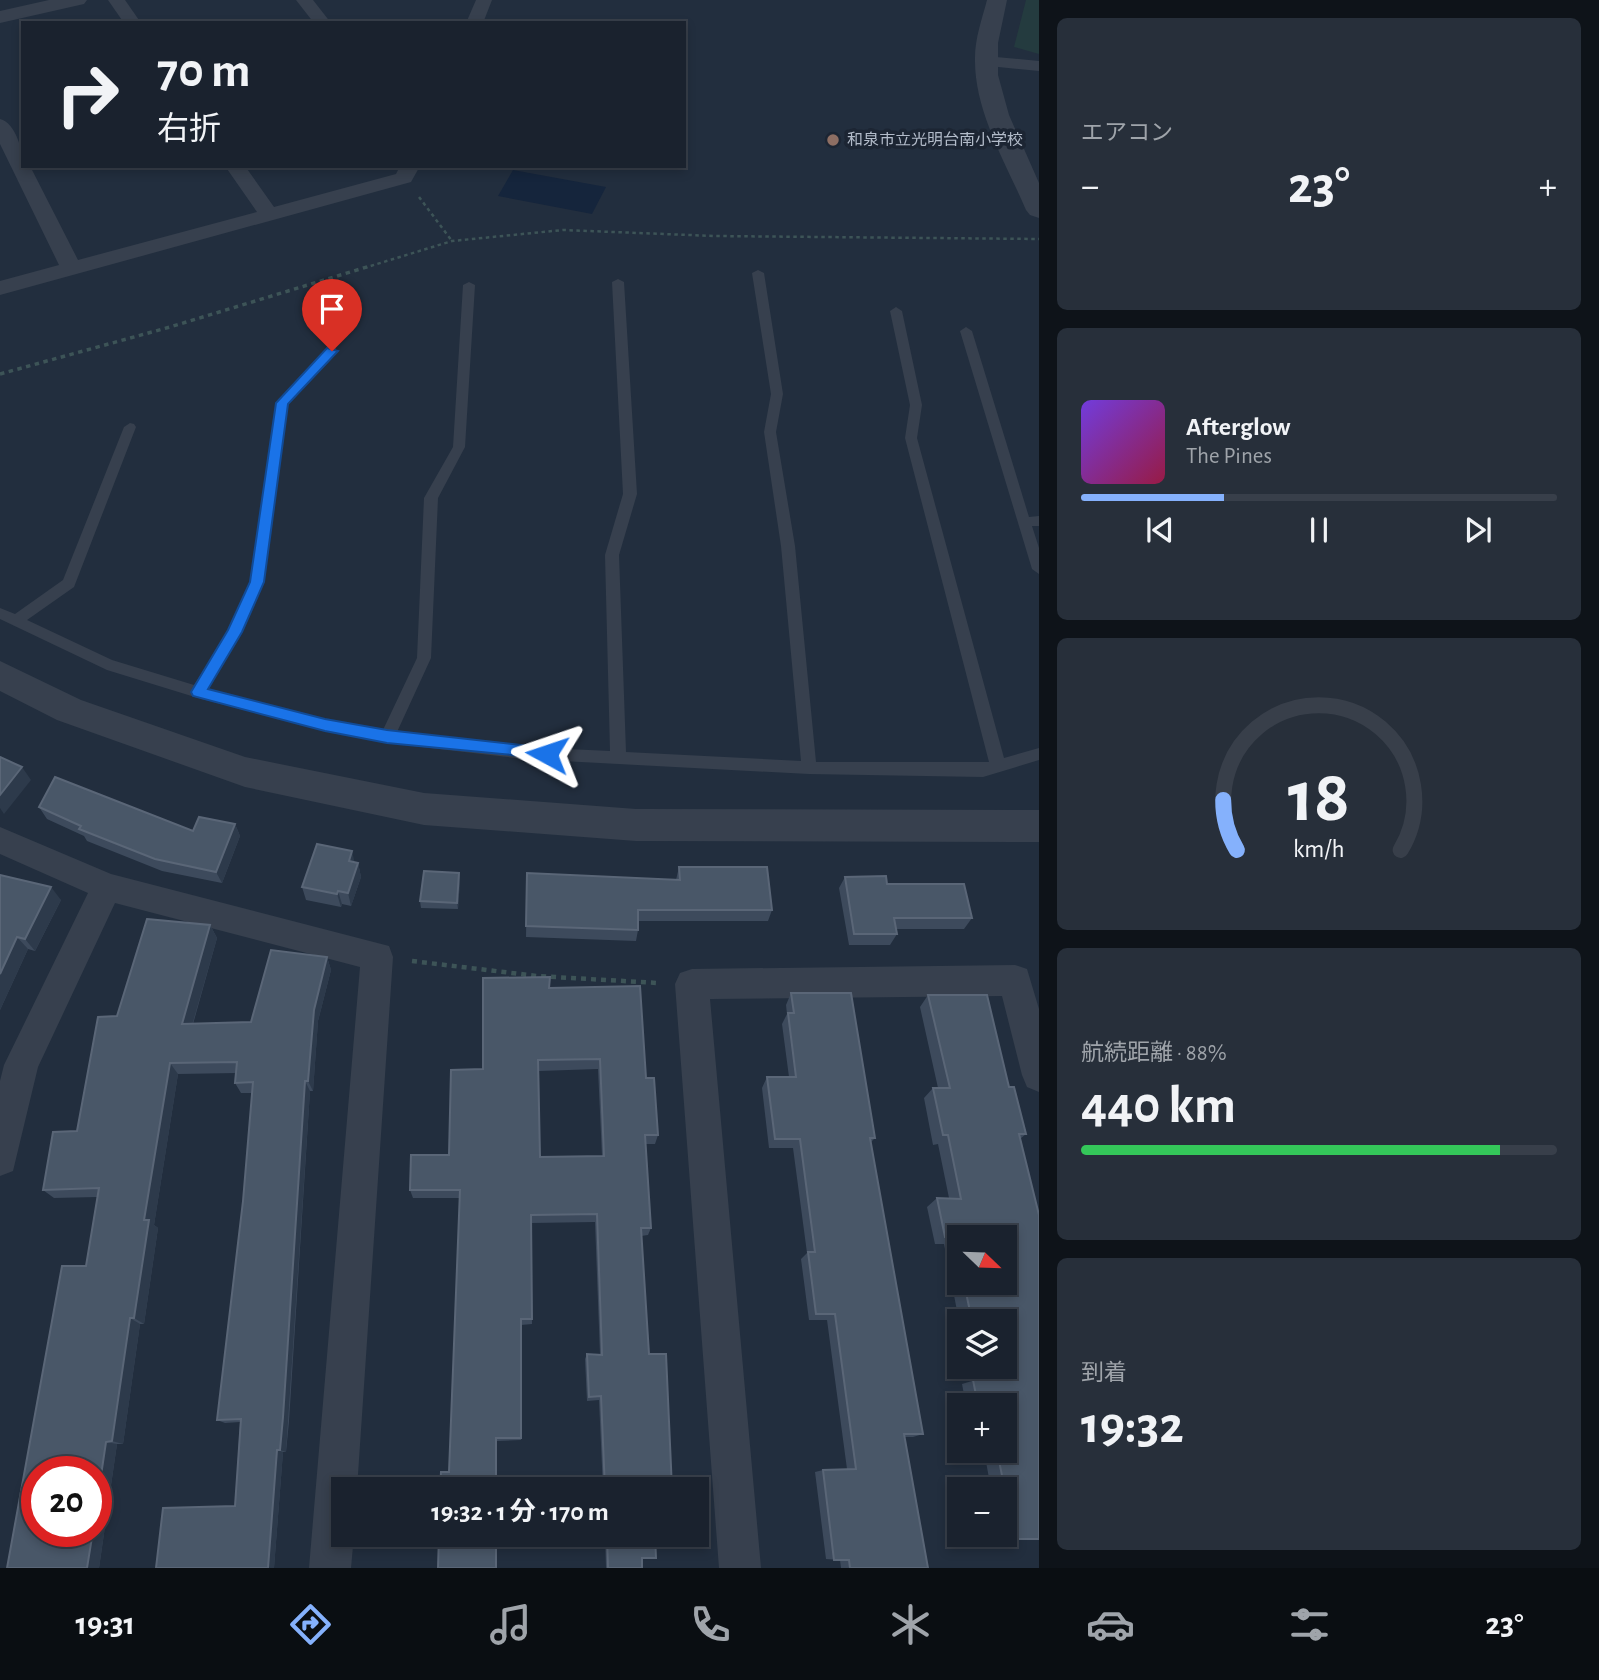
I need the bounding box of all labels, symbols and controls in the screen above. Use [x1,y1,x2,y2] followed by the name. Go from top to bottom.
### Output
[157,47,251,96] text: 70 m
[42,49,133,140] icon: right
[157,113,221,145] text: 右折
[1081,122,1173,145] text: エアコン
[847,131,1023,148] place label: 和泉市立光明台南小学校
[825,132,841,148] marker: 和泉市立光明台南小学校
[1288,160,1350,212] text: 23°
[1081,168,1099,206] text: −
[1539,168,1557,206] text: +
[302,279,362,351] pin
[313,290,351,328] icon: arrive
[1186,414,1290,440] text: Afterglow
[1186,445,1272,468] text: The Pines
[1141,511,1179,549] icon: previous
[1300,511,1338,549] icon: pause
[1459,511,1497,549] icon: next
[510,717,584,791] position arrow
[1288,762,1350,835] text: 18
[1293,837,1345,862] text: km/h
[1081,1042,1227,1065] text: 航続距離 · 88%
[1081,1080,1236,1132] text: 440 km
[947,1225,1017,1295] north arrow
[947,1225,1017,1547] map controls
[947,1309,1017,1379] button: layers
[1081,1362,1127,1385] text: 到着
[947,1393,1017,1463] button: +
[1081,1400,1184,1452] text: 19:32
[21,1456,112,1547] speed limit sign: 20
[947,1477,1017,1547] button: −
[431,1499,609,1525] text: 19:32 · 1 分 · 170 m
[286,1600,335,1649] icon: directions
[486,1600,535,1649] icon: music
[686,1600,735,1649] icon: phone
[886,1600,935,1649] icon: climate
[1086,1600,1135,1649] icon: car
[1285,1600,1334,1649] icon: filters
[75,1608,135,1640] text: 19:31
[1485,1608,1524,1640] text: 23°

